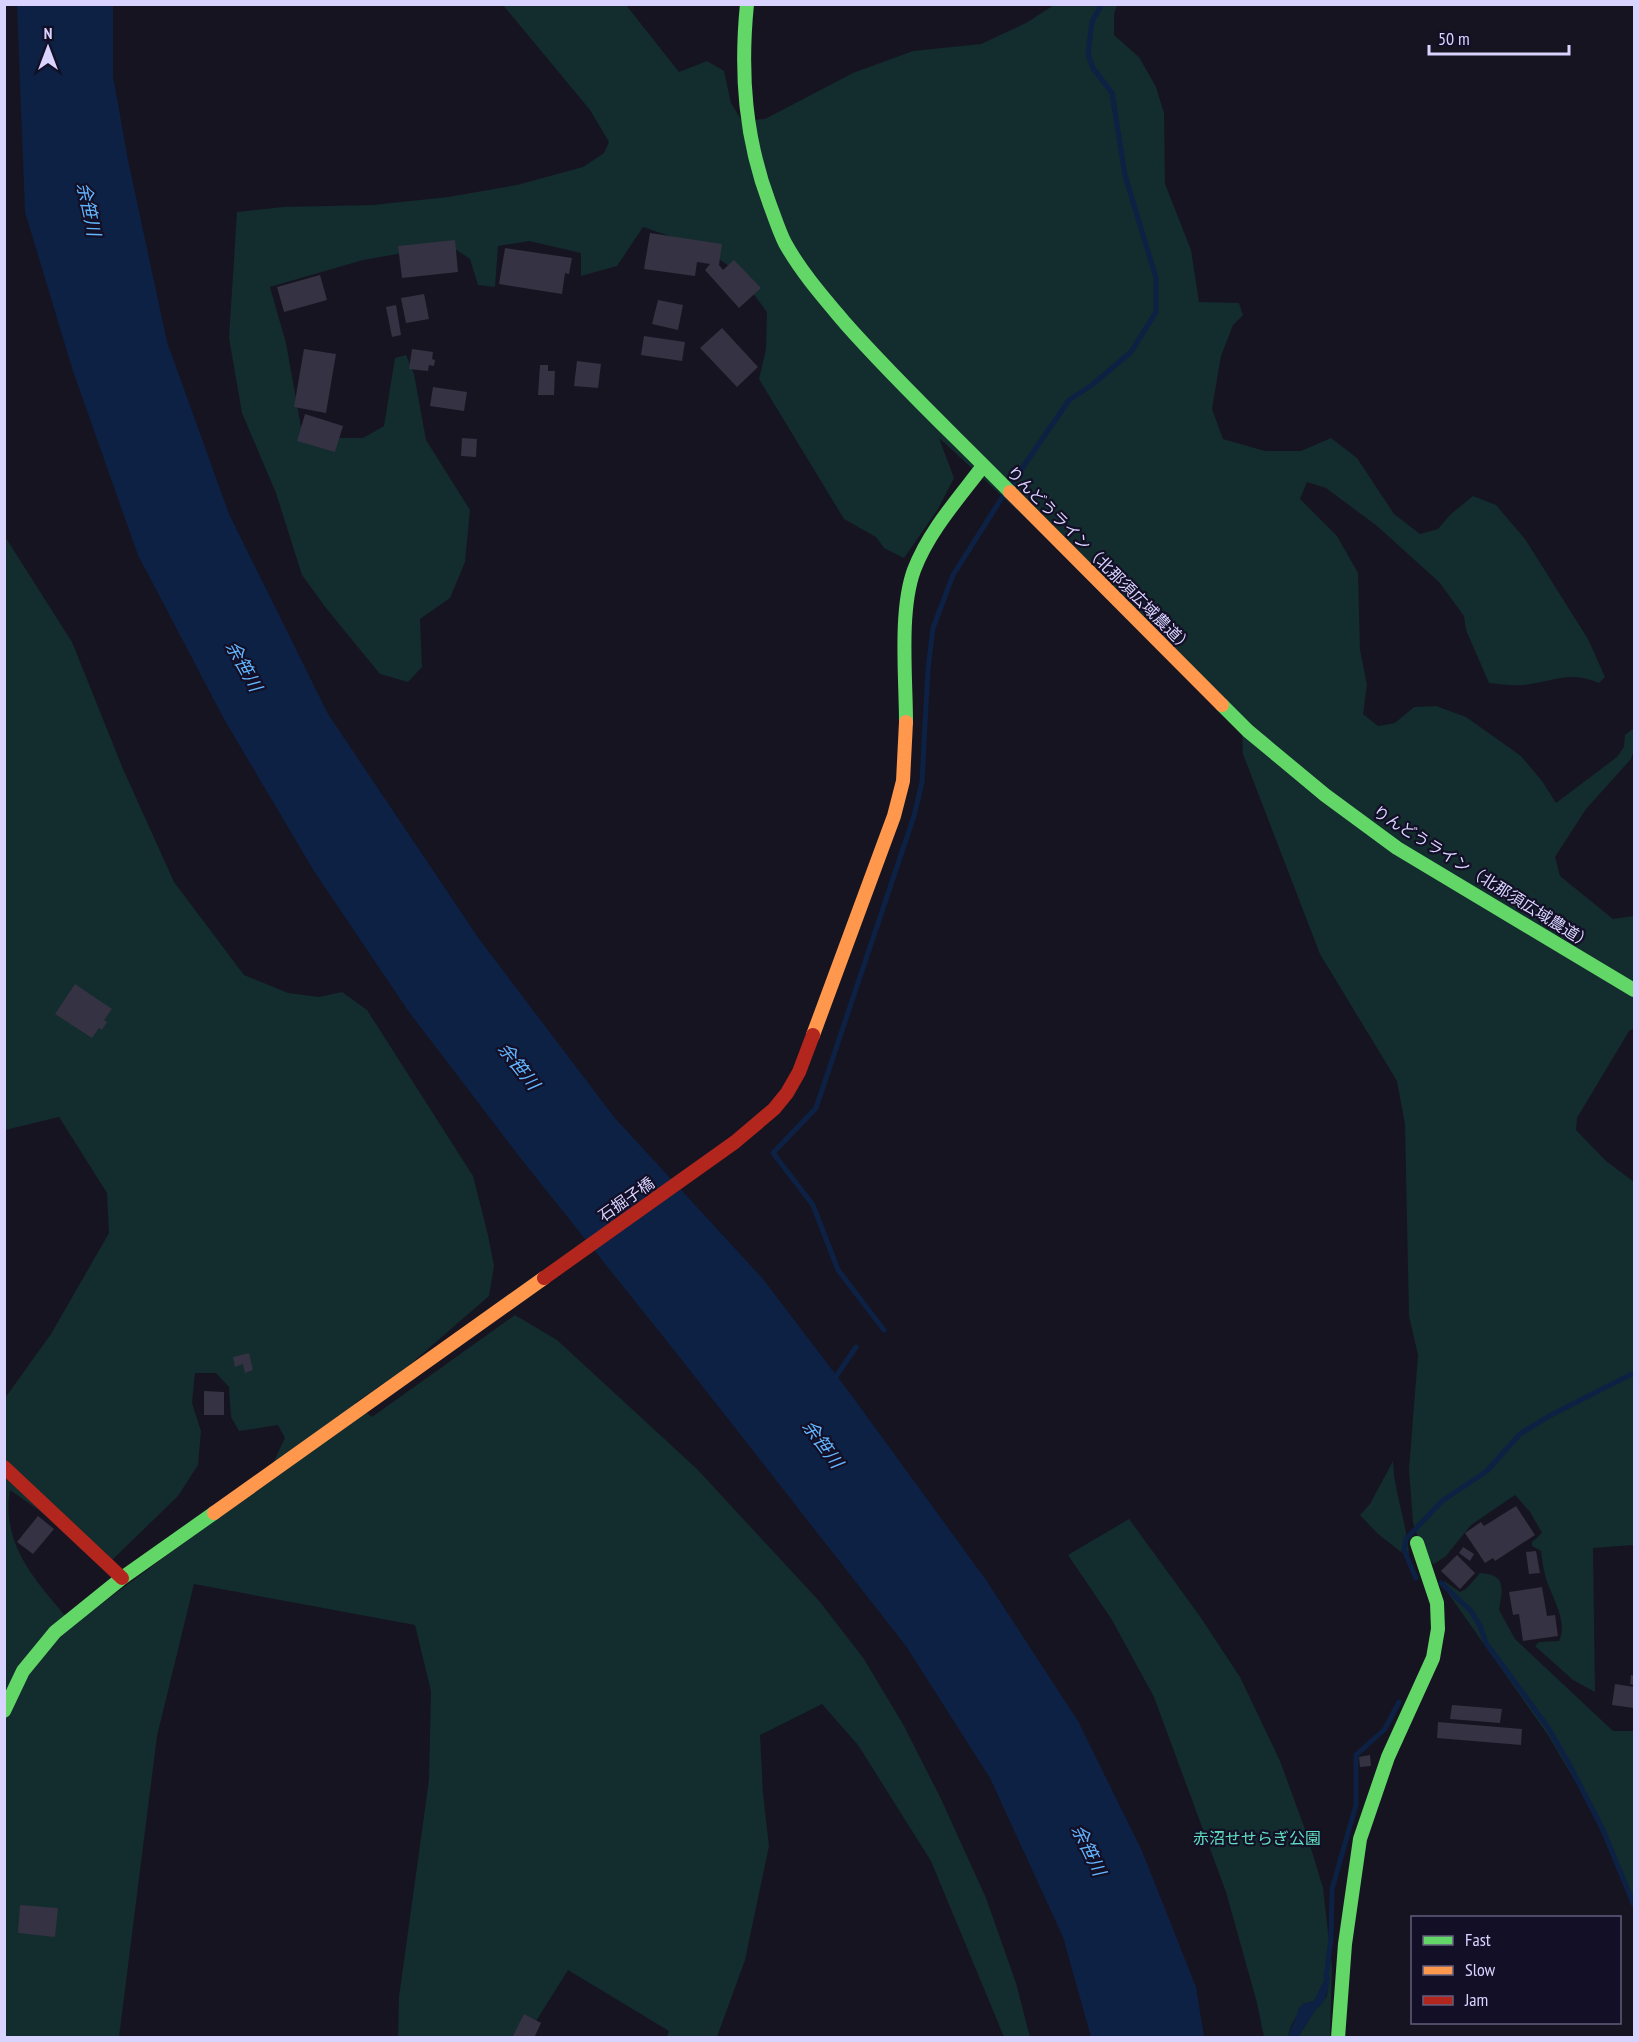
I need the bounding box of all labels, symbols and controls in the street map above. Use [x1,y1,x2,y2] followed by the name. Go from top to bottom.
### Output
[18,18,78,78] north arrow
[1429,18,1568,56] scale bar
[44,23,52,43] text: N
[1438,27,1470,50] text: 50 m
[72,180,106,240] water label: 余笹川
[1003,462,1197,656] street label: りんどうライン（北那須広域農道）
[221,637,268,697] water label: 余笹川
[1369,801,1597,953] street label: りんどうライン（北那須広域農道）
[493,1038,546,1096] water label: 余笹川
[594,1172,658,1226] street label: 石掘子橋
[798,1415,849,1474] water label: 余笹川
[1067,1821,1112,1881] water label: 余笹川
[1193,1828,1321,1848] park label: 赤沼せせらぎ公園
[1411,1916,1621,2024] legend
[1465,1928,1491,1951] text: Fast
[1465,1958,1496,1981] text: Slow
[1464,1988,1488,2011] text: Jam

